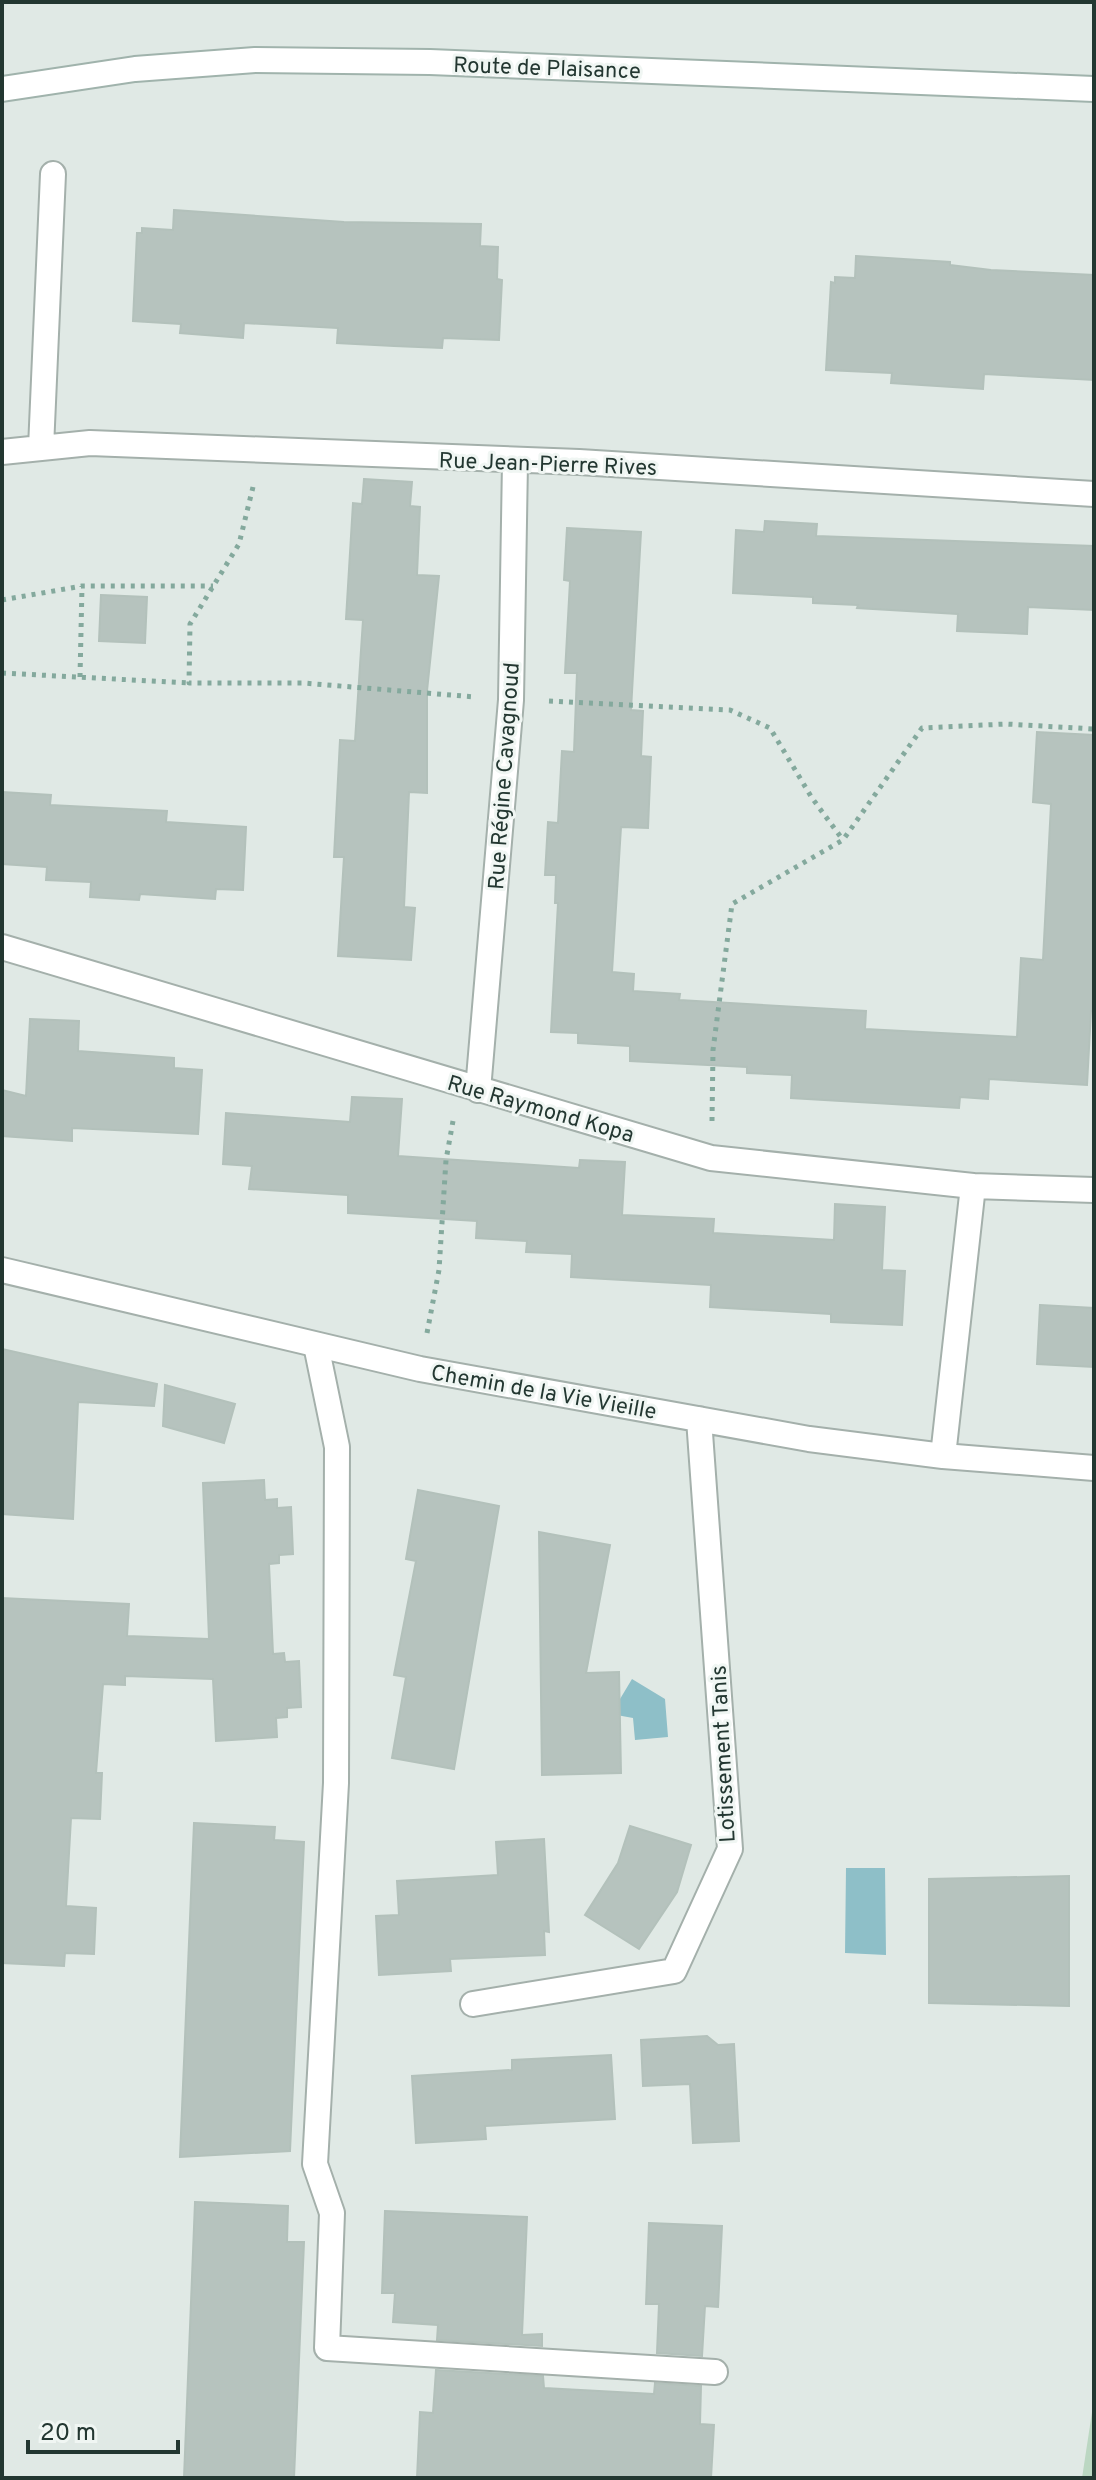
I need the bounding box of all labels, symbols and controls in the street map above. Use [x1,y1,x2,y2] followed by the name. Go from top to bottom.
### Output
[453,53,641,86] street label: Route de Plaisance
[438,448,658,483] street label: Rue Jean-Pierre Rives
[484,662,527,891] street label: Rue Régine Cavagnoud
[444,1071,637,1150] street label: Rue Raymond Kopa
[429,1360,658,1427] street label: Chemin de la Vie Vieille
[706,1665,743,1843] street label: Lotissement Tanis
[28,2404,178,2454] scale bar
[40,2419,96,2449] text: 20 m

